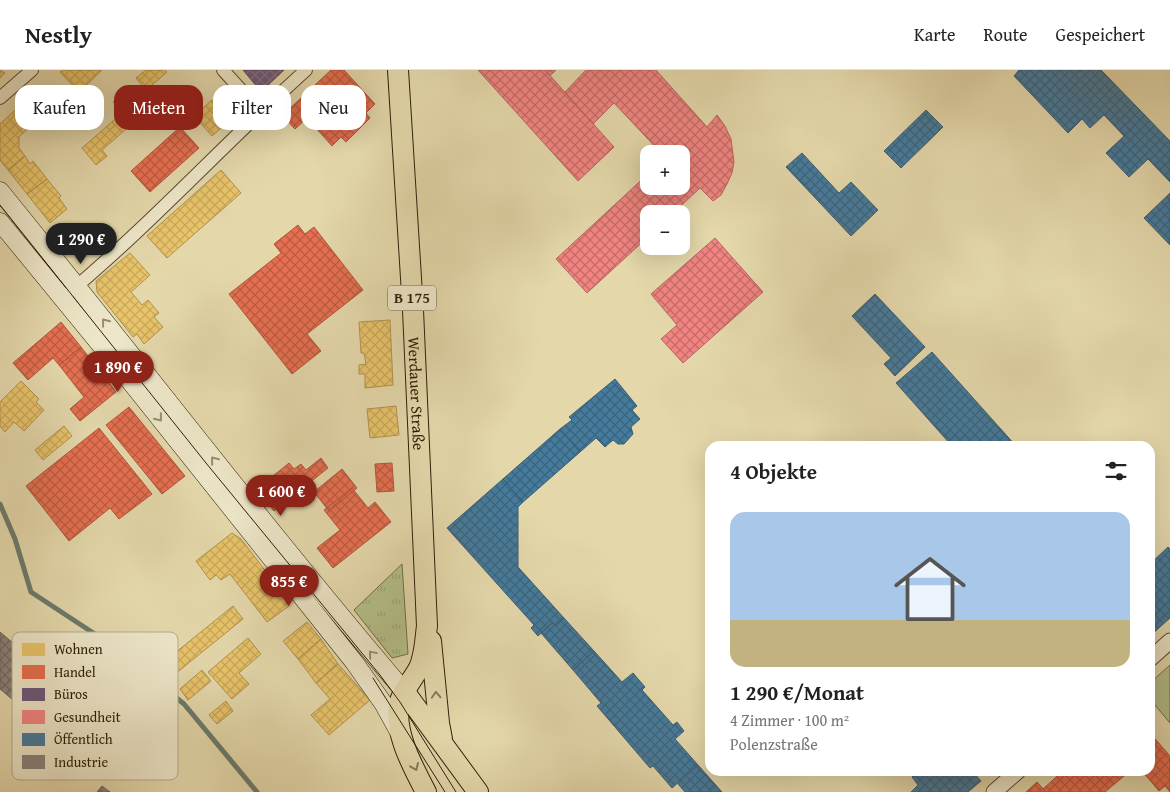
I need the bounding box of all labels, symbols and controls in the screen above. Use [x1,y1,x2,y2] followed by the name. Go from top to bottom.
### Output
[25,17,92,52] text: Nestly
[914,21,955,48] text: Karte
[983,21,1028,48] text: Route
[1056,21,1145,48] text: Gespeichert
[15,85,104,130] chip: Kaufen
[114,85,203,130] chip: Mieten
[213,85,291,130] chip: Filter
[301,85,366,130] chip: Neu
[640,145,690,255] map controls
[640,145,690,195] button: +
[640,205,690,255] button: −
[35,222,127,265] pin: 1 290 €
[57,227,105,251] text: 1 290 €
[388,286,436,310] road number: B 175
[102,318,111,328] one-way arrow
[402,336,431,451] street label: Werdauer Straße
[72,350,164,393] pin: 1 890 €
[94,355,142,379] text: 1 890 €
[153,412,161,421] one-way arrow
[730,456,817,487] text: 4 Objekte
[211,457,220,466] one-way arrow
[1102,457,1130,485] icon: filters
[235,474,327,517] pin: 1 600 €
[257,479,305,503] text: 1 600 €
[885,544,975,634] icon: home
[254,564,324,607] pin: 855 €
[271,569,307,593] text: 855 €
[12,632,178,780] legend
[54,639,103,659] text: Wohnen
[370,651,378,660] one-way arrow
[54,662,96,682] text: Handel
[730,677,864,708] text: 1 290 €/Monat
[54,684,88,704] text: Büros
[431,691,442,699] one-way arrow
[54,707,121,727] text: Gesundheit
[730,708,849,732] text: 4 Zimmer · 100 m²
[54,729,113,749] text: Öffentlich
[730,732,818,756] text: Polenzstraße
[54,752,108,772] text: Industrie
[408,762,419,771] one-way arrow

